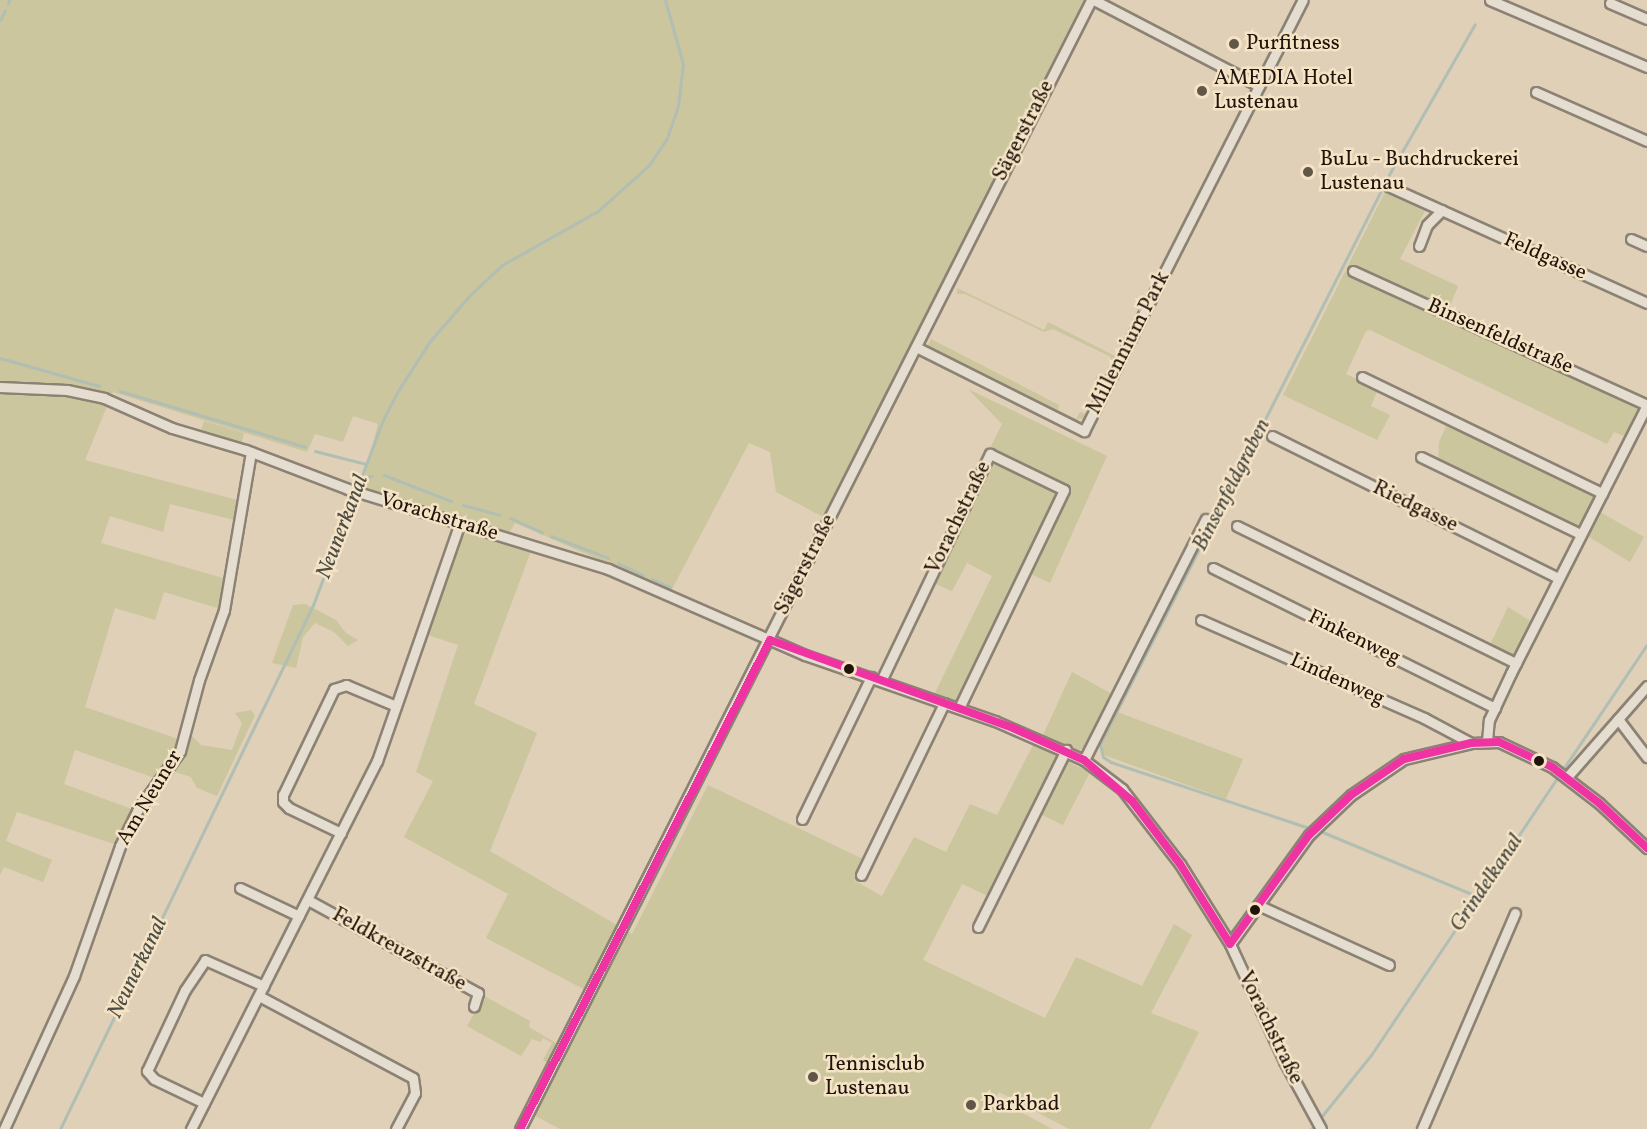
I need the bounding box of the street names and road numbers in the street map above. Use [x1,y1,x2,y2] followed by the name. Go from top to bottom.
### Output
[988,76,1060,186] street label: Sägerstraße
[1500,228,1590,286] street label: Feldgasse
[1082,267,1176,419] street label: Millennium Park
[1423,294,1577,380] street label: Binsenfeldstraße
[921,457,997,579] street label: Vorachstraße
[1368,476,1462,538] street label: Riedgasse
[377,487,501,547] street label: Vorachstraße
[770,510,842,620] street label: Sägerstraße
[1304,605,1404,671] street label: Finkenweg
[1286,648,1388,712] street label: Lindenweg
[112,746,188,850] street label: Am Neuner
[328,903,470,997] street label: Feldkreuzstraße
[1232,967,1308,1089] street label: Vorachstraße

